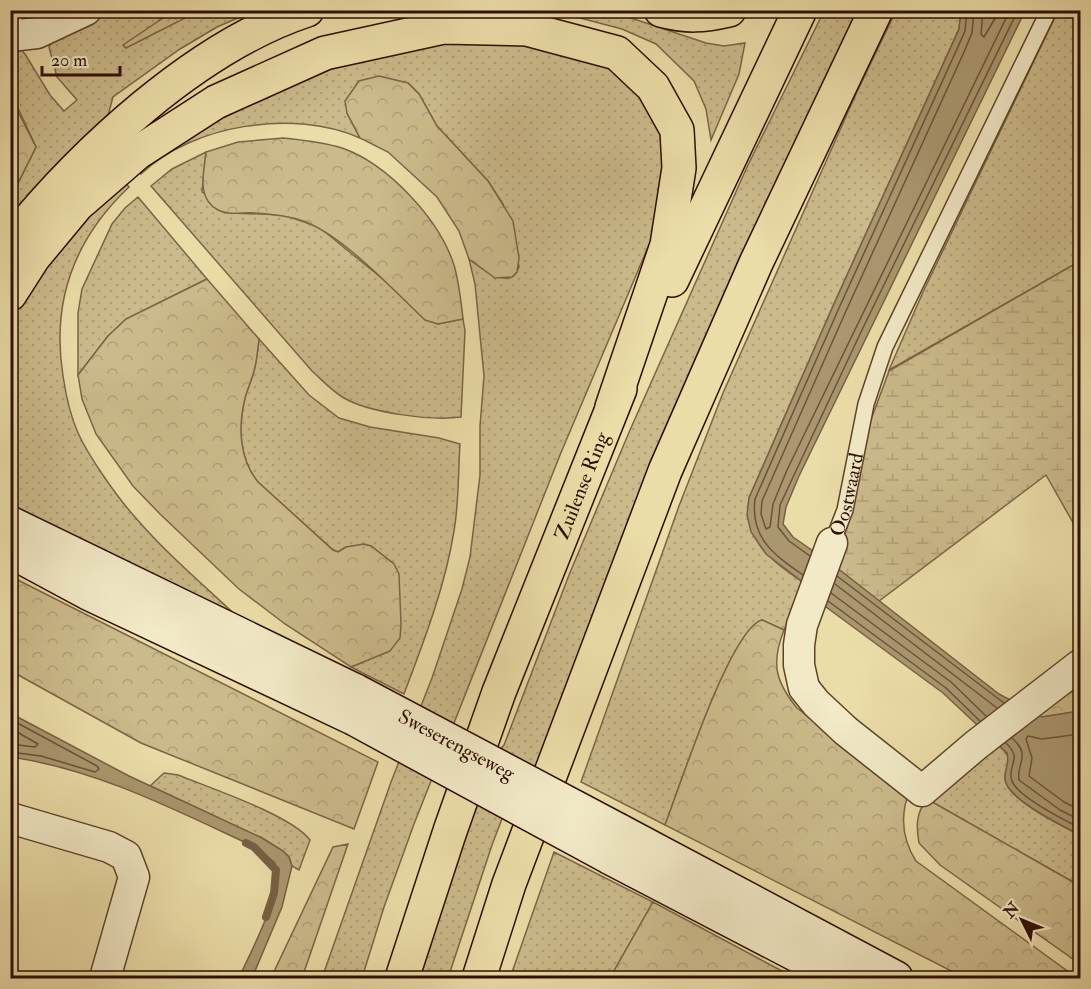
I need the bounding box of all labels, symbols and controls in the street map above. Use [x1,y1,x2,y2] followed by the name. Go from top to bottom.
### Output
[42,39,120,77] scale bar
[51,49,87,72] text: 20 m
[549,428,615,543] street label: Zuilense Ring
[824,451,869,540] street label: Oostwaard
[394,704,520,787] street label: Sweserengseweg
[992,890,1052,950] north arrow
[999,898,1024,923] text: N

